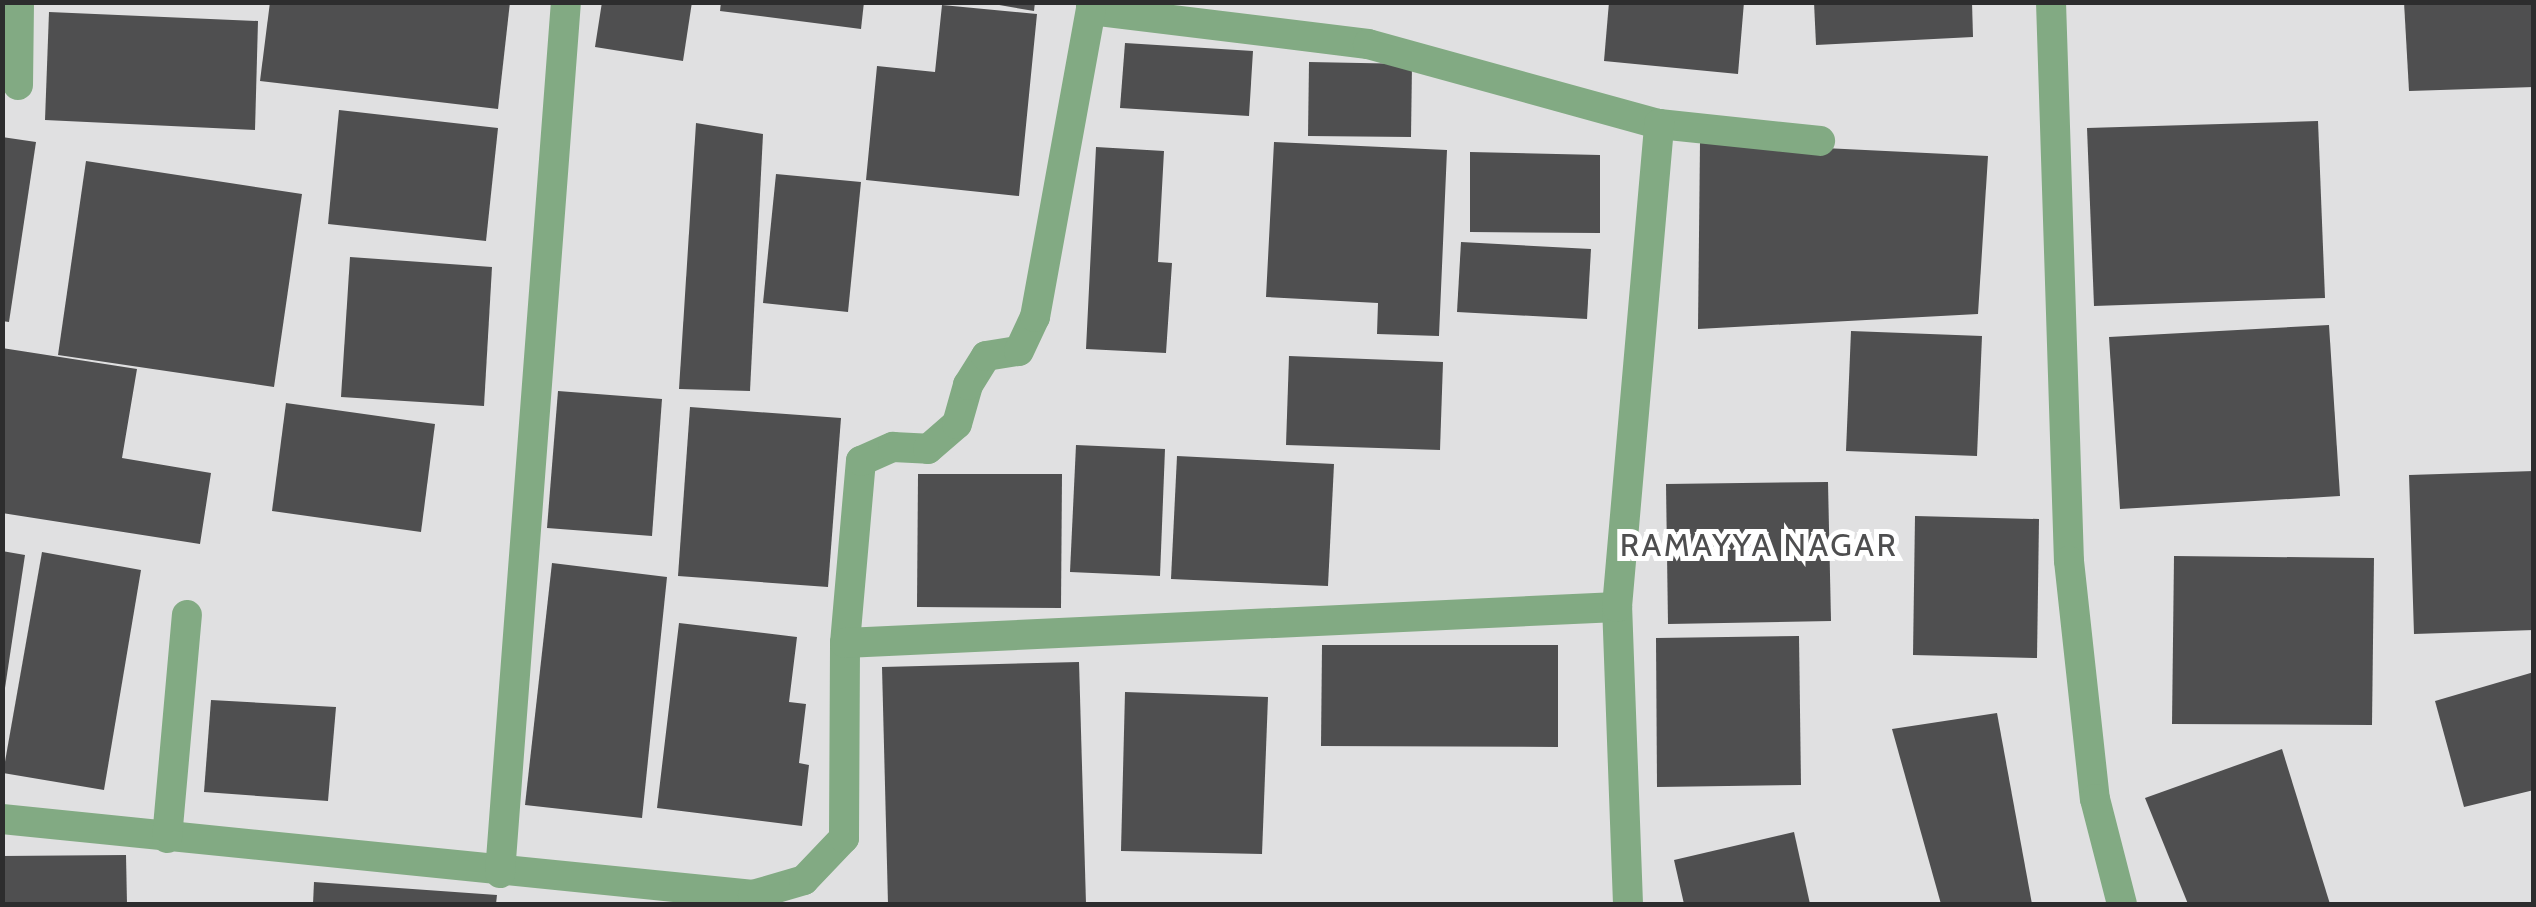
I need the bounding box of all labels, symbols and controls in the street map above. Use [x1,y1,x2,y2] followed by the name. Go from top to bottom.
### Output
[1620,526,1898,564] district label: RAMAYYA NAGAR

